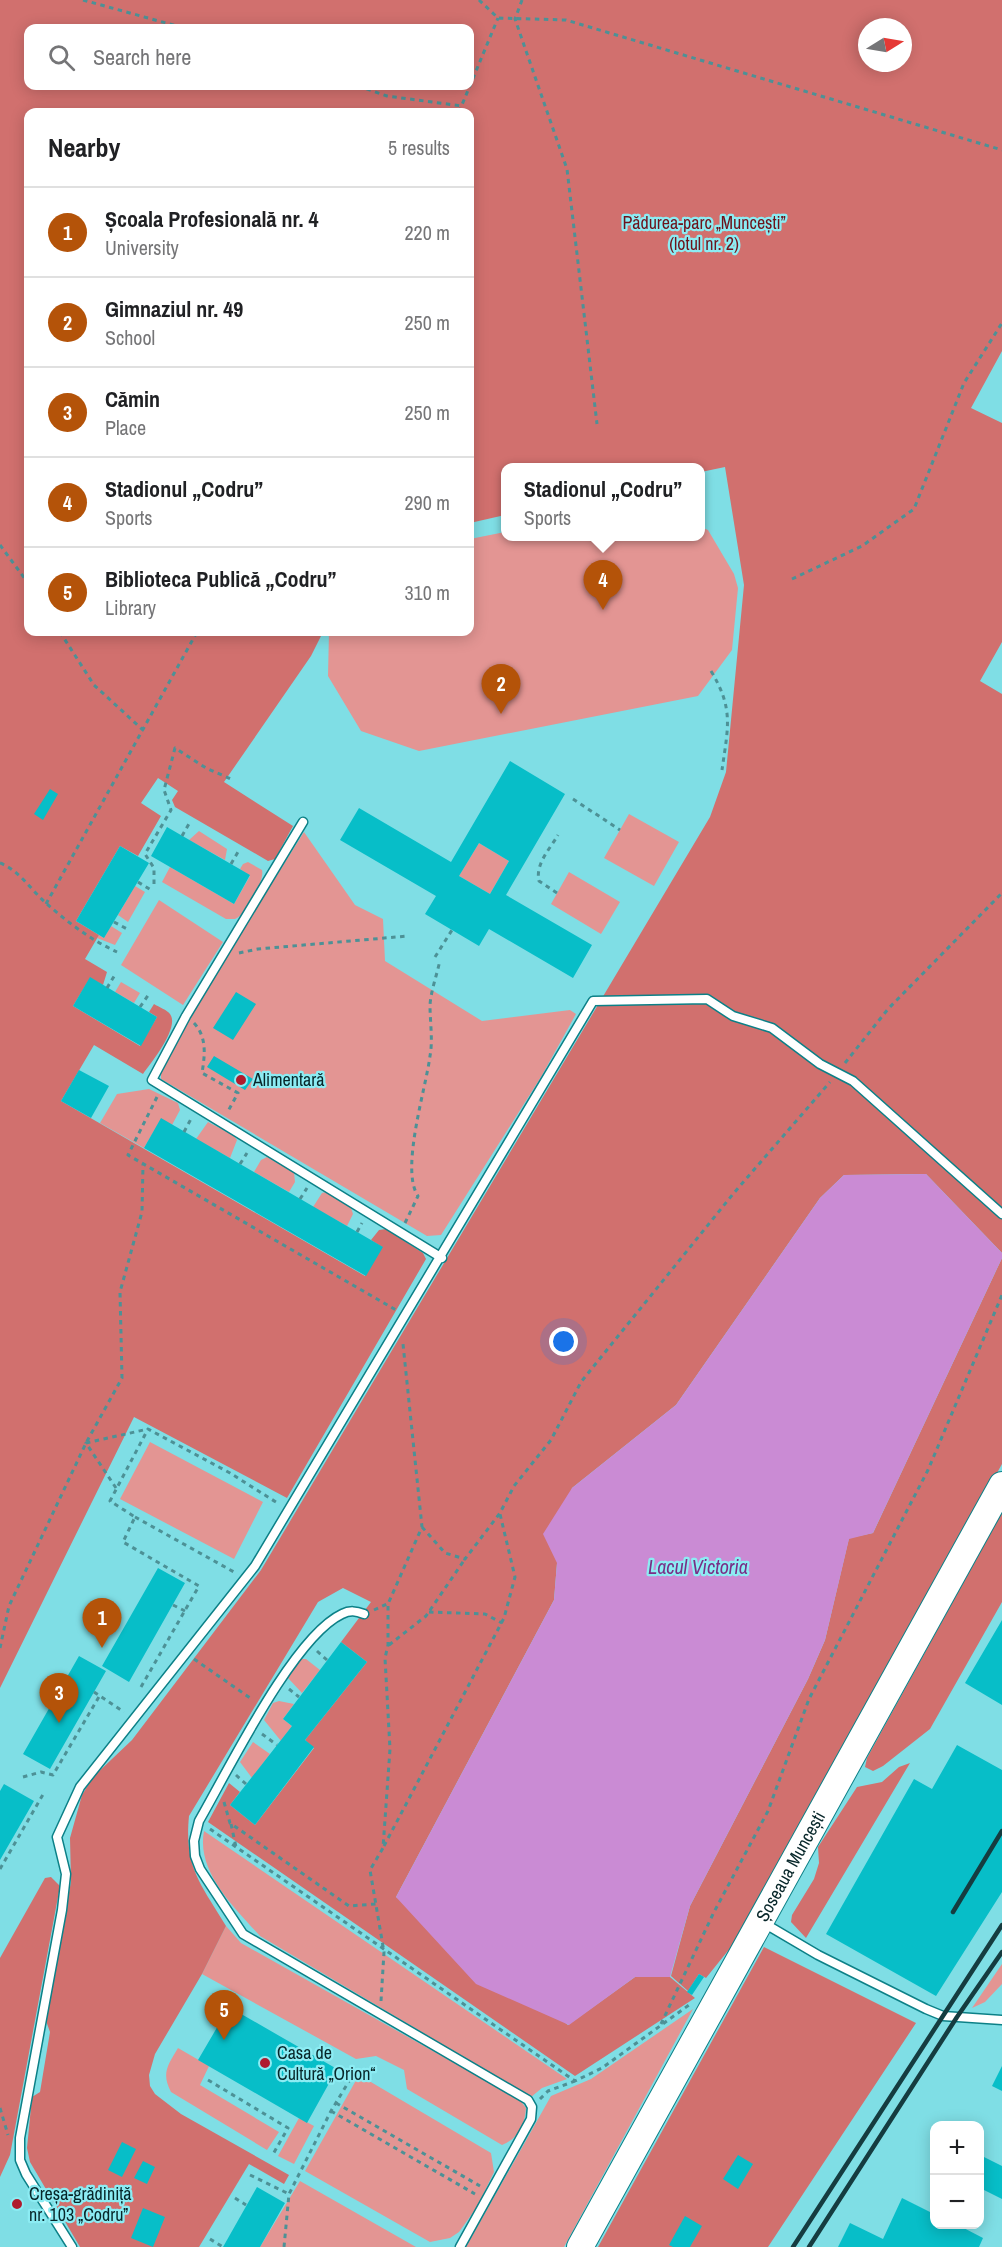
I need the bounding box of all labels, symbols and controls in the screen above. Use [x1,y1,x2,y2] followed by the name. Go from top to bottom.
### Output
[858,18,912,72] north arrow
[24,24,474,90] search box
[45,41,78,74] icon: search
[93,42,191,72] text: Search here
[48,130,120,165] text: Nearby
[388,134,450,161] text: 5 results
[105,204,319,234] text: Școala Profesională nr. 4
[622,210,786,256] park label: Pădurea-parc „Muncești” (lotul nr. 2)
[63,219,72,246] text: 1
[404,219,450,246] text: 220 m
[105,234,179,261] text: University
[105,294,243,324] text: Gimnaziul nr. 49
[63,309,72,336] text: 2
[404,309,450,336] text: 250 m
[105,324,155,351] text: School
[105,384,160,414] text: Cămin
[63,399,72,426] text: 3
[404,399,450,426] text: 250 m
[105,414,146,441] text: Place
[501,463,705,541] popup
[105,474,263,504] text: Stadionul „Codru”
[524,474,682,504] text: Stadionul „Codru”
[63,489,72,516] text: 4
[404,489,450,516] text: 290 m
[105,504,152,531] text: Sports
[524,504,571,531] text: Sports
[584,560,622,610] pin: 4
[105,564,337,594] text: Biblioteca Publică „Codru”
[63,579,72,606] text: 5
[404,579,450,606] text: 310 m
[105,594,156,621] text: Library
[482,664,520,714] pin: 2
[252,1067,324,1092] place label: Alimentară
[234,1073,248,1087] marker: Alimentară
[549,1327,578,1356] your location
[648,1553,748,1580] water label: Lacul Victoria
[82,1598,122,1648] pin: 1
[40,1674,78,1723] pin: 3
[750,1807,831,1926] street label: Șoseaua Muncești
[204,1990,244,2040] pin: 5
[277,2040,376,2086] place label: Casa de Cultură „Orion“
[258,2056,272,2070] marker: Casa de Cultură „Orion“
[930,2121,984,2229] map controls
[930,2121,984,2175] button: +
[930,2175,984,2229] button: −
[29,2181,132,2227] place label: Creșa-grădiniță nr. 103 „Codru”
[10,2197,24,2211] marker: Creșa-grădiniță nr. 103 „Codru”

